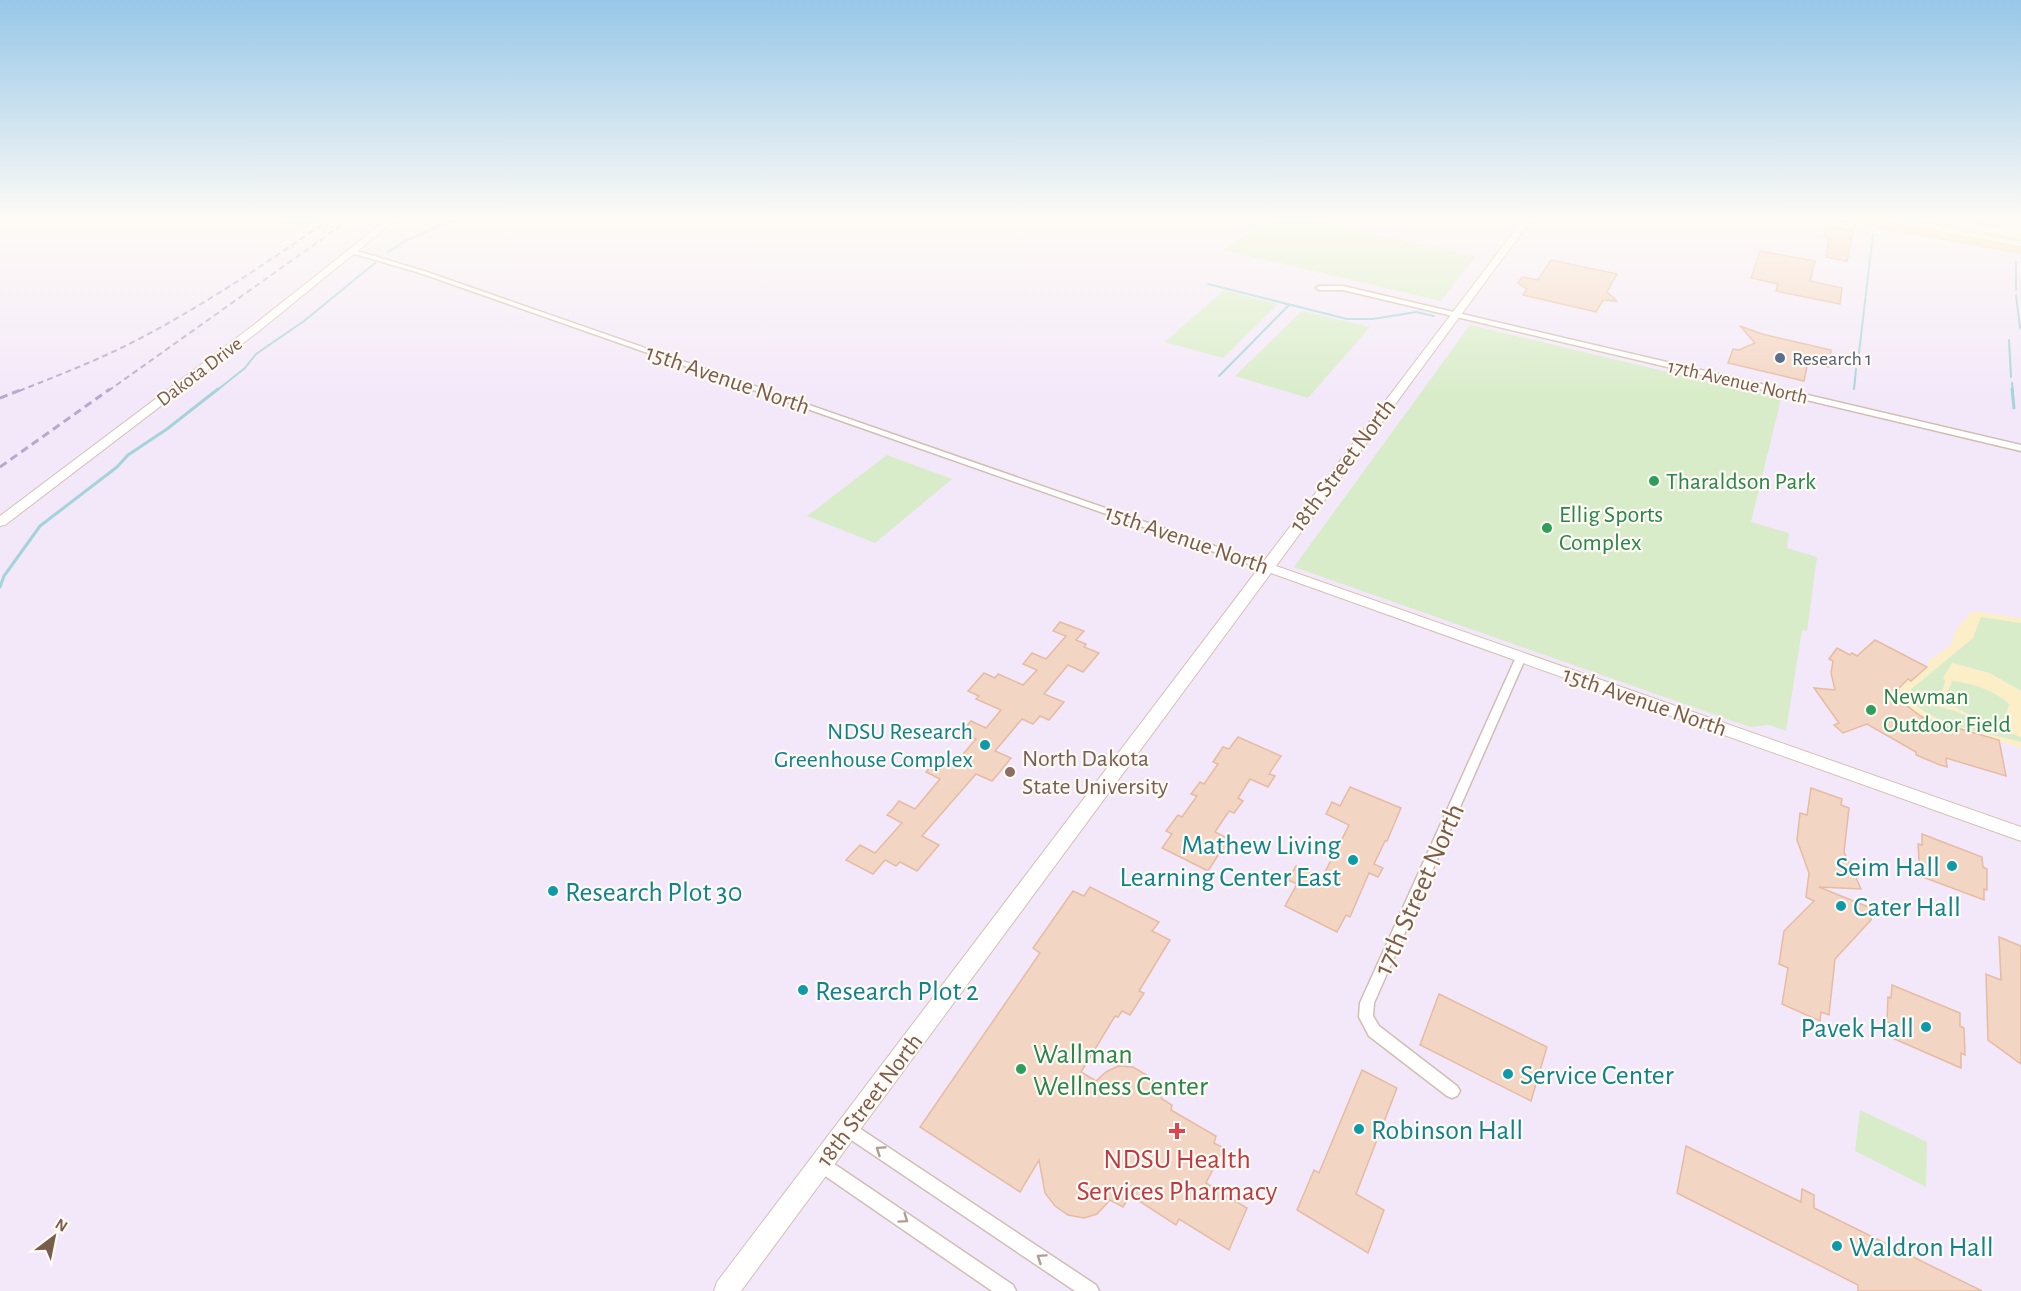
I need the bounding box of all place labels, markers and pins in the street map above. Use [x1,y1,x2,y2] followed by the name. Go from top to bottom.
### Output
[1792,349,1872,369] place label: Research 1
[1773,351,1787,365] marker: Research 1
[1666,470,1816,494] place label: Tharaldson Park
[1647,474,1661,488] marker: Tharaldson Park
[1559,503,1663,555] place label: Ellig Sports Complex
[1540,521,1554,535] marker: Ellig Sports Complex
[1883,685,2011,737] place label: Newman Outdoor Field
[1864,703,1878,717] marker: Newman Outdoor Field
[774,720,974,772] place label: NDSU Research Greenhouse Complex
[978,738,992,752] marker: NDSU Research Greenhouse Complex
[1022,747,1168,799] place label: North Dakota State University
[1003,765,1017,779] marker: North Dakota State University
[1120,832,1341,892] place label: Mathew Living Learning Center East
[1346,853,1360,867] marker: Mathew Living Learning Center East
[1835,854,1940,882] place label: Seim Hall
[1945,859,1959,873] marker: Seim Hall
[565,879,742,907] place label: Research Plot 30
[546,884,560,898] marker: Research Plot 30
[1853,894,1961,922] place label: Cater Hall
[1834,899,1848,913] marker: Cater Hall
[815,978,979,1006] place label: Research Plot 2
[796,983,810,997] marker: Research Plot 2
[1800,1015,1914,1043] place label: Pavek Hall
[1919,1020,1933,1034] marker: Pavek Hall
[1033,1041,1208,1101] place label: Wallman Wellness Center
[1014,1062,1028,1076] marker: Wallman Wellness Center
[1520,1062,1674,1090] place label: Service Center
[1501,1067,1515,1081] marker: Service Center
[1371,1117,1523,1145] place label: Robinson Hall
[1352,1122,1366,1136] marker: Robinson Hall
[1170,1124,1184,1138] marker: NDSU Health Services Pharmacy
[1076,1146,1278,1206] place label: NDSU Health Services Pharmacy
[1849,1234,1994,1262] place label: Waldron Hall
[1830,1239,1844,1253] marker: Waldron Hall

